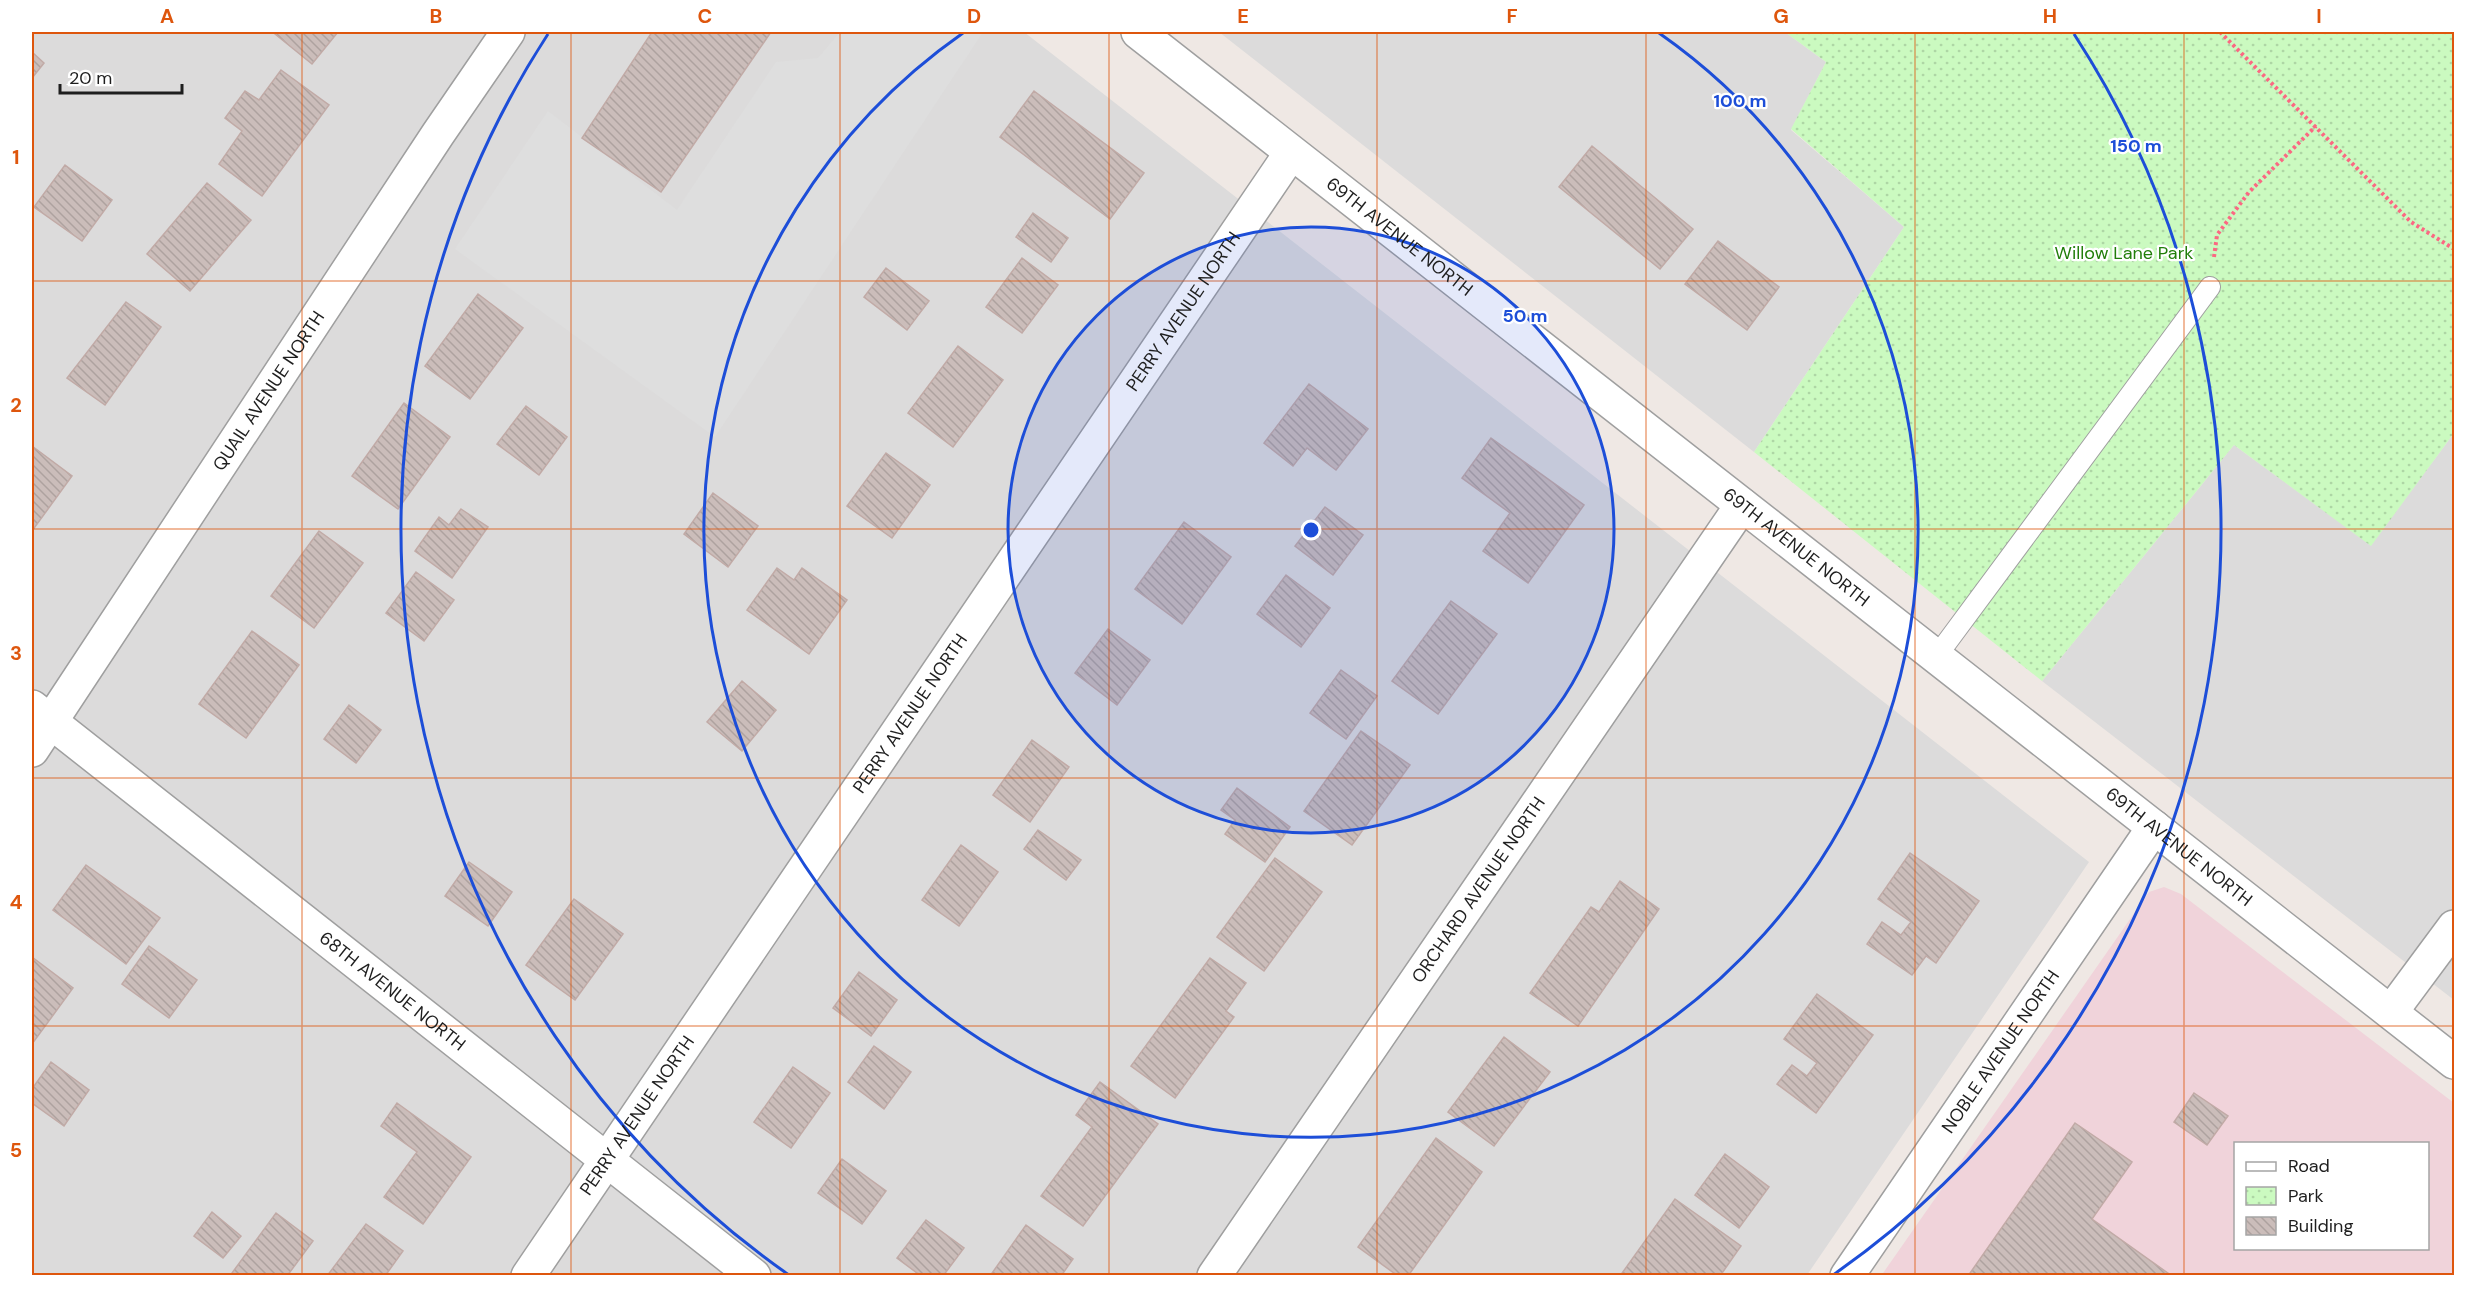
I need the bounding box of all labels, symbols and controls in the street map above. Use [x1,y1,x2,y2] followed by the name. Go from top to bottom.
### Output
[160,3,174,29] text: A
[430,3,442,29] text: B
[698,3,712,29] text: C
[967,3,981,29] text: D
[1237,3,1249,29] text: E
[1506,3,1518,29] text: F
[1773,3,1789,29] text: G
[2043,3,2057,29] text: H
[2316,3,2322,29] text: I
[60,57,182,95] scale bar
[69,66,112,90] text: 20 m
[1713,89,1767,113] text: 100 m
[2110,134,2162,158] text: 150 m
[12,144,20,170] text: 1
[1321,172,1478,302] street label: 69TH AVENUE NORTH
[1121,227,1246,396] street label: PERRY AVENUE NORTH
[2055,241,2193,265] park label: Willow Lane Park
[1502,304,1548,328] text: 50 m
[207,306,330,476] street label: QUAIL AVENUE NORTH
[10,392,22,418] text: 2
[1718,482,1875,612] street label: 69TH AVENUE NORTH
[1301,520,1321,540] centre of rings
[847,629,973,798] street label: PERRY AVENUE NORTH
[10,640,22,666] text: 3
[2101,782,2257,912] street label: 69TH AVENUE NORTH
[1406,792,1551,988] street label: ORCHARD AVENUE NORTH
[10,889,23,915] text: 4
[314,926,471,1056] street label: 68TH AVENUE NORTH
[1936,965,2065,1138] street label: NOBLE AVENUE NORTH
[574,1031,700,1200] street label: PERRY AVENUE NORTH
[10,1137,22,1163] text: 5
[2234,1142,2429,1250] legend
[2288,1154,2330,1178] text: Road
[2288,1184,2324,1208] text: Park
[2288,1214,2353,1238] text: Building

